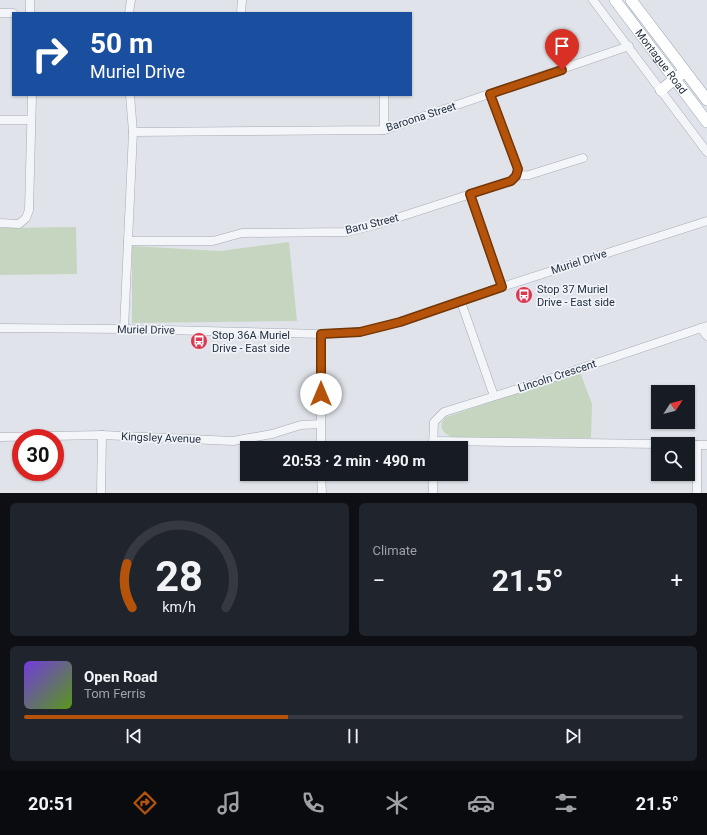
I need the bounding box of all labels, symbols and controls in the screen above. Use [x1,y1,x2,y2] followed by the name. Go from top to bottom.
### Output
[90,27,153,60] text: 50 m
[633,27,690,96] street label: Montague Road
[24,28,76,80] icon: right
[545,29,579,70] pin
[551,35,573,57] icon: arrive
[90,61,185,82] text: Muriel Drive
[384,99,458,134] street label: Baroona Street
[344,211,400,237] street label: Baru Street
[549,247,609,277] street label: Muriel Drive
[537,283,615,309] place label: Stop 37 Muriel Drive - East side
[514,285,534,305] bus stop icon: Stop 37 Muriel Drive - East side
[117,323,175,337] street label: Muriel Drive
[212,329,290,355] place label: Stop 36A Muriel Drive - East side
[189,331,209,351] bus stop icon: Stop 36A Muriel Drive - East side
[516,357,598,395] street label: Lincoln Crescent
[300,373,342,415] position arrow
[651,385,695,429] north arrow
[651,385,695,481] map controls
[12,429,64,481] speed limit sign: 30
[121,430,201,446] street label: Kingsley Avenue
[651,437,695,481] button: search
[283,452,425,470] text: 20:53 · 2 min · 490 m
[373,543,417,558] text: Climate
[155,551,203,600] text: 28
[492,563,564,598] text: 21.5°
[373,568,385,593] text: −
[671,568,683,593] text: +
[162,598,196,614] text: km/h
[84,668,158,686] text: Open Road
[84,686,146,701] text: Tom Ferris
[123,725,145,747] icon: previous
[342,725,364,747] icon: pause
[562,725,584,747] icon: next
[131,789,159,817] icon: directions
[215,789,243,817] icon: music
[299,789,327,817] icon: phone
[383,789,411,817] icon: climate
[467,789,495,817] icon: car
[552,789,580,817] icon: filters
[28,793,74,814] text: 20:51
[636,793,679,814] text: 21.5°

